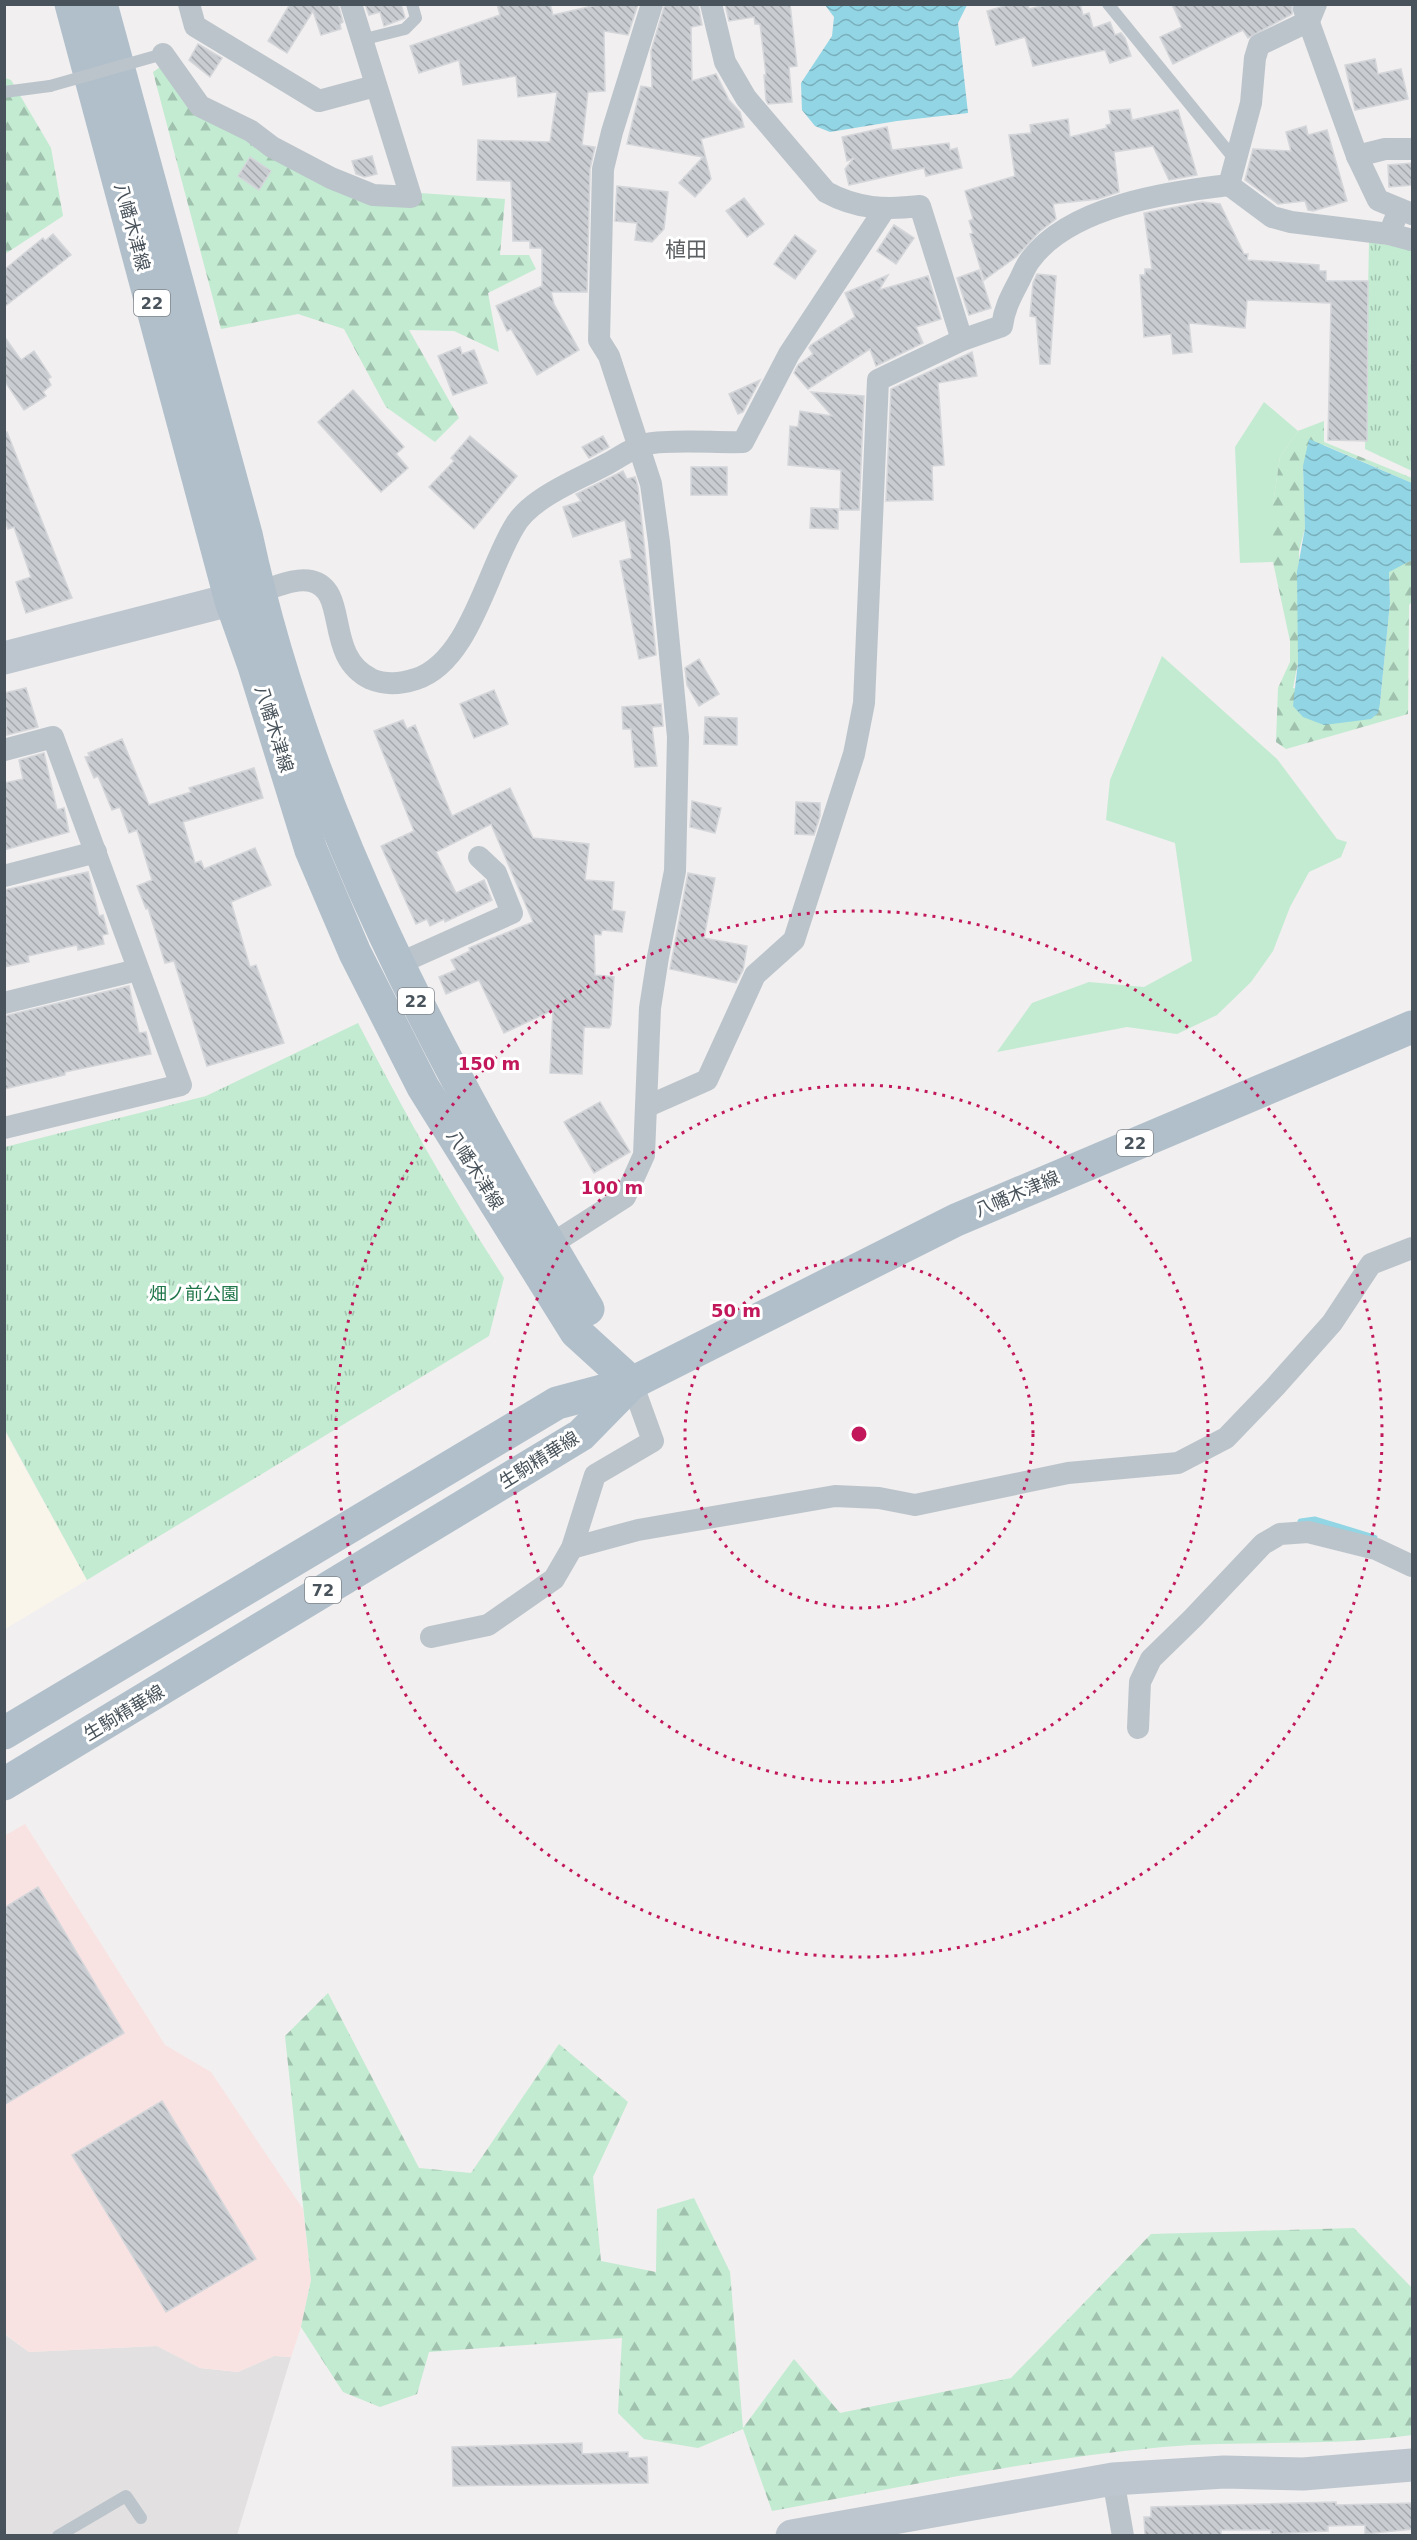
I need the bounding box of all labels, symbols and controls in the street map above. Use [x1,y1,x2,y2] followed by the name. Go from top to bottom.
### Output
[111,181,154,273] street label: 八幡木津線
[665,238,707,262] district label: 植田
[134,290,170,316] road number: 22
[251,683,298,775] street label: 八幡木津線
[398,988,434,1014] road number: 22
[458,1053,520,1074] text: 150 m
[443,1126,508,1213] street label: 八幡木津線
[1117,1130,1153,1156] road number: 22
[971,1166,1062,1221] street label: 八幡木津線
[581,1177,643,1198] text: 100 m
[149,1283,239,1304] park label: 畑ノ前公園
[711,1300,761,1321] text: 50 m
[849,1424,869,1444] centre of rings
[495,1427,582,1492] street label: 生駒精華線
[305,1577,341,1603] road number: 72
[80,1680,168,1745] street label: 生駒精華線

